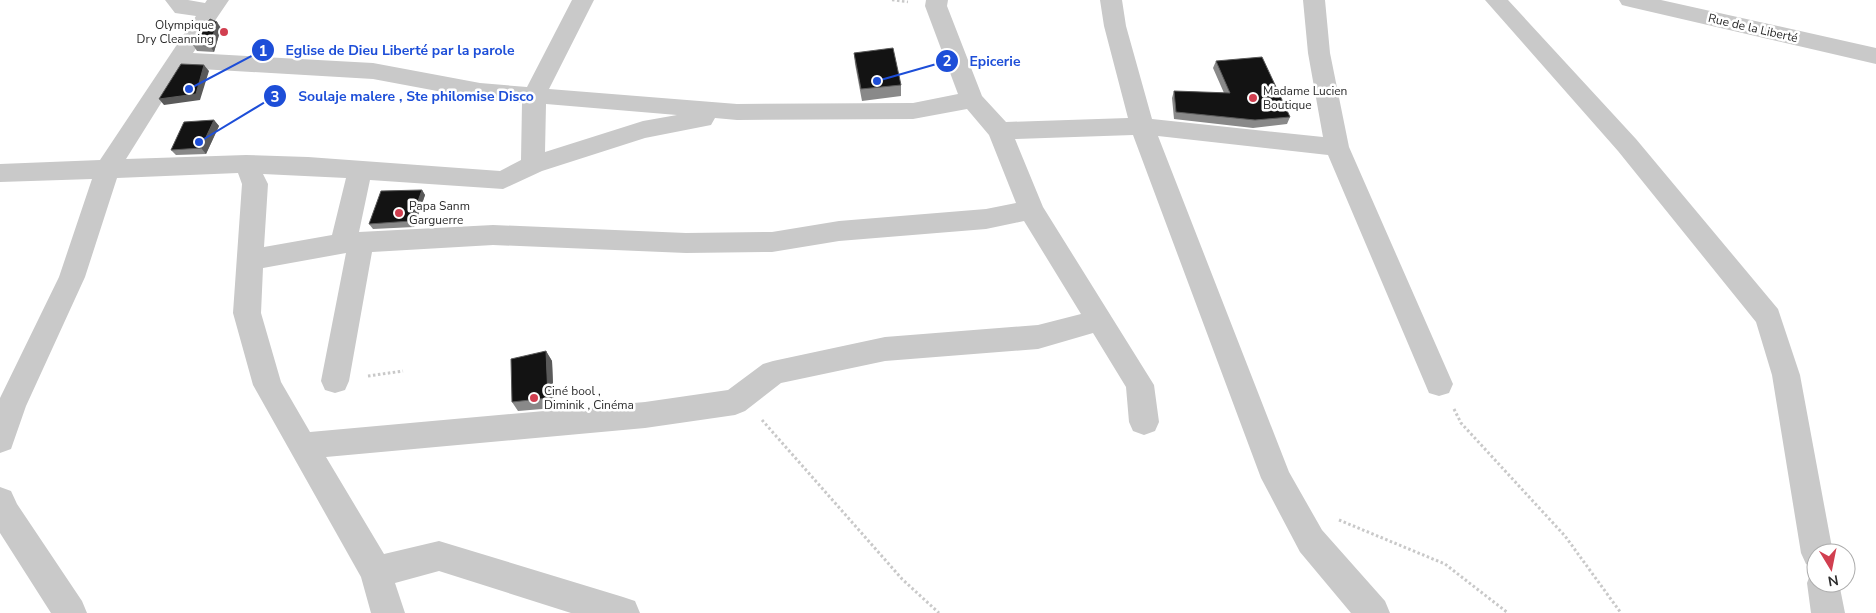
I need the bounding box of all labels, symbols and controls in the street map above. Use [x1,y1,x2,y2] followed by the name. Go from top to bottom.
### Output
[1707,10,1799,46] street label: Rue de la Liberté
[137,17,214,47] place label: Olympique Dry Cleanning
[218,26,230,38] marker: Olympique Dry Cleanning
[251,36,525,65] callout: Eglise de Dieu Liberté par la parole
[258,41,268,61] text: 1
[285,41,515,60] text: Eglise de Dieu Liberté par la parole
[935,47,1031,76] callout: Epicerie
[942,51,952,71] text: 2
[969,52,1021,71] text: Epicerie
[263,82,543,111] callout: Soulaje malere , Ste philomise Disco
[1263,83,1347,113] place label: Madame Lucien Boutique
[270,87,280,107] text: 3
[298,87,534,106] text: Soulaje malere , Ste philomise Disco
[1247,92,1259,104] marker: Madame Lucien Boutique
[409,198,470,228] place label: Papa Sanm Garguerre
[393,207,405,219] marker: Papa Sanm Garguerre
[544,383,634,413] place label: Ciné bool , Diminik , Cinéma
[528,392,540,404] marker: Ciné bool , Diminik , Cinéma
[1806,543,1856,593] north arrow
[1826,570,1840,591] text: N

